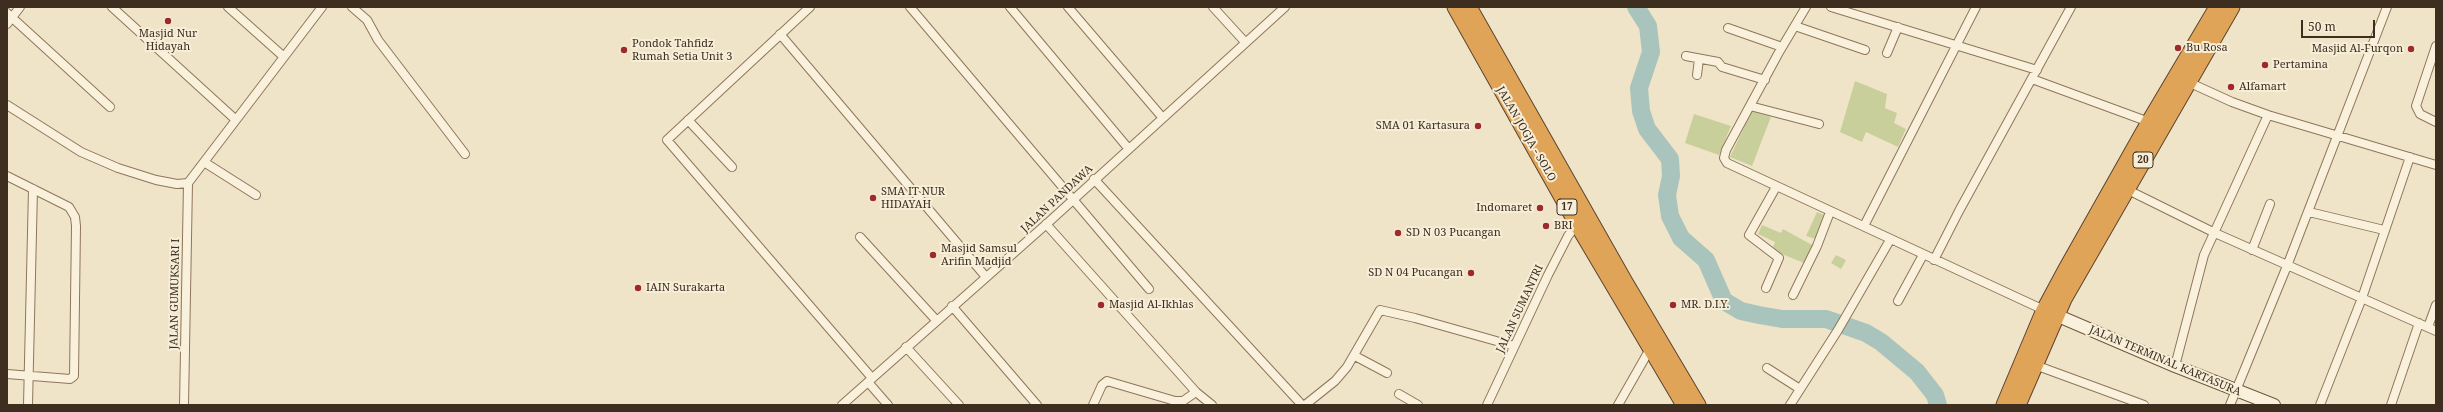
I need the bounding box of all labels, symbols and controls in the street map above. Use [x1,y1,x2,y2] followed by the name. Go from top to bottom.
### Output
[2303,12,2377,38] scale bar
[163,16,173,26] marker: Masjid Nur Hidayah
[2308,18,2336,35] text: 50 m
[139,27,197,53] place label: Masjid Nur Hidayah
[632,37,732,63] place label: Pondok Tahfidz Rumah Setia Unit 3
[2186,41,2228,55] place label: Bu Rosa
[2312,42,2403,56] place label: Masjid Al-Furqon
[2173,43,2183,53] marker: Bu Rosa
[2406,44,2416,54] marker: Masjid Al-Furqon
[619,45,629,55] marker: Pondok Tahfidz Rumah Setia Unit 3
[2273,58,2328,72] place label: Pertamina
[2260,60,2270,70] marker: Pertamina
[2239,80,2286,94] place label: Alfamart
[2226,82,2236,92] marker: Alfamart
[1493,84,1559,184] street label: JALAN JOGJA - SOLO
[1376,119,1470,133] place label: SMA 01 Kartasura
[1473,121,1483,131] marker: SMA 01 Kartasura
[2133,152,2153,168] road number: 20
[1018,162,1096,236] street label: JALAN PANDAWA
[881,185,945,211] place label: SMA IT NUR HIDAYAH
[868,193,878,203] marker: SMA IT NUR HIDAYAH
[1557,199,1577,215] road number: 17
[1476,201,1532,215] place label: Indomaret
[1535,203,1545,213] marker: Indomaret
[1554,219,1572,233] place label: BRI
[1541,221,1551,231] marker: BRI
[1406,226,1501,240] place label: SD N 03 Pucangan
[1393,228,1403,238] marker: SD N 03 Pucangan
[167,238,183,350] street label: JALAN GUMUKSARI I
[941,242,1017,268] place label: Masjid Samsul Arifin Madjid
[928,250,938,260] marker: Masjid Samsul Arifin Madjid
[1494,263,1546,355] street label: JALAN SUMANTRI
[1368,266,1463,280] place label: SD N 04 Pucangan
[1466,268,1476,278] marker: SD N 04 Pucangan
[646,281,725,295] place label: IAIN Surakarta
[633,283,643,293] marker: IAIN Surakarta
[1109,298,1194,312] place label: Masjid Al-Ikhlas
[1681,298,1729,312] place label: MR. D.I.Y.
[1096,300,1106,310] marker: Masjid Al-Ikhlas
[1668,300,1678,310] marker: MR. D.I.Y.
[2087,323,2243,399] street label: JALAN TERMINAL KARTASURA

